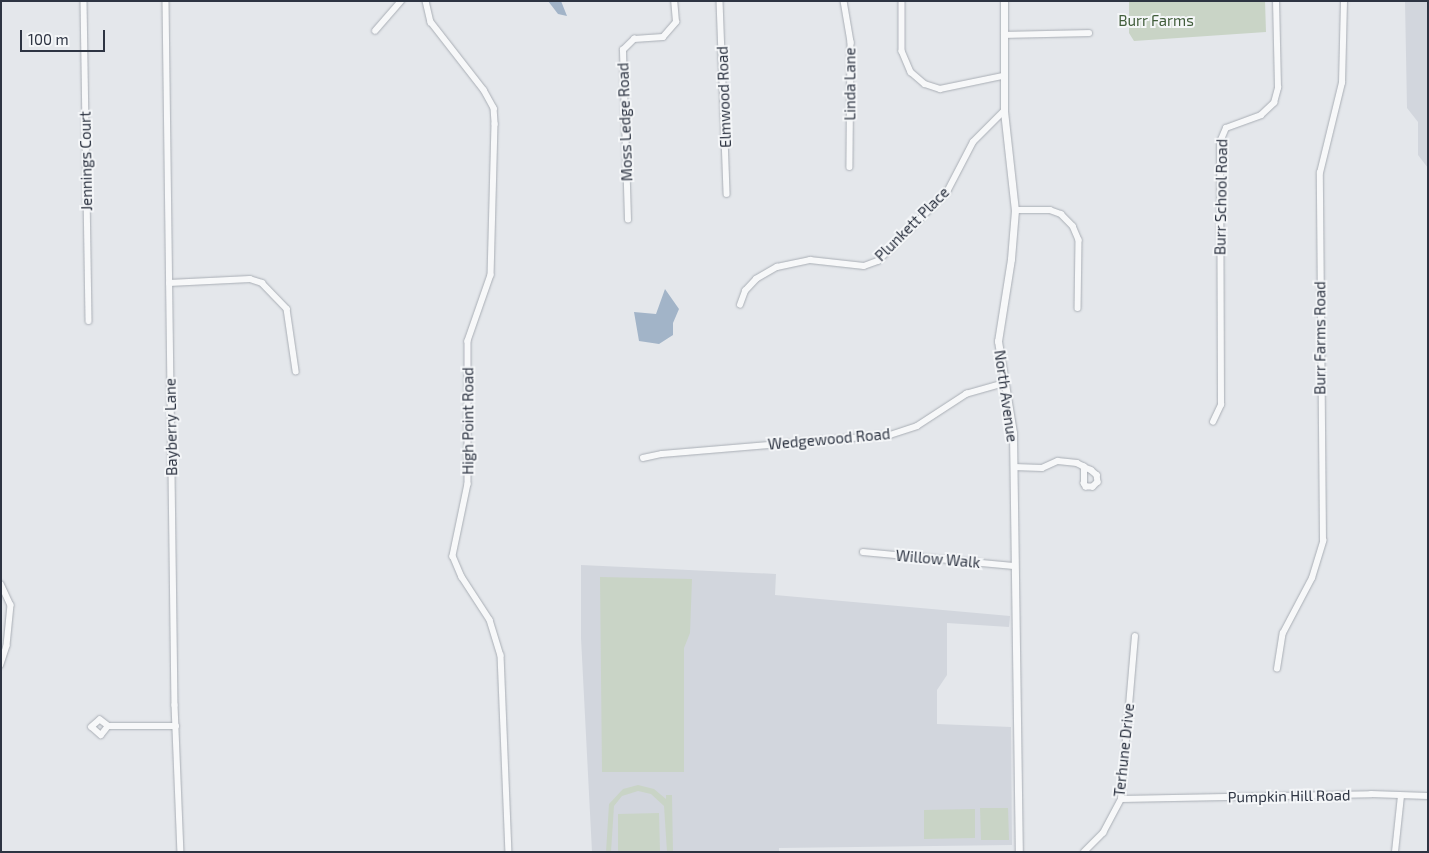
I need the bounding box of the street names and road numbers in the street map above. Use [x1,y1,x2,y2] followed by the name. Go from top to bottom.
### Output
[713,46,735,148] street label: Elmwood Road
[841,47,859,121] street label: Linda Lane
[614,62,636,182] street label: Moss Ledge Road
[76,111,96,211] street label: Jennings Court
[1211,138,1231,256] street label: Burr School Road
[871,183,953,265] street label: Plunkett Place
[1311,281,1329,395] street label: Burr Farms Road
[991,349,1021,443] street label: North Avenue
[459,367,477,475] street label: High Point Road
[161,378,181,476] street label: Bayberry Lane
[767,425,891,453] street label: Wedgewood Road
[895,546,981,572] street label: Willow Walk
[1110,702,1138,798] street label: Terhune Drive
[1227,786,1351,806] street label: Pumpkin Hill Road

